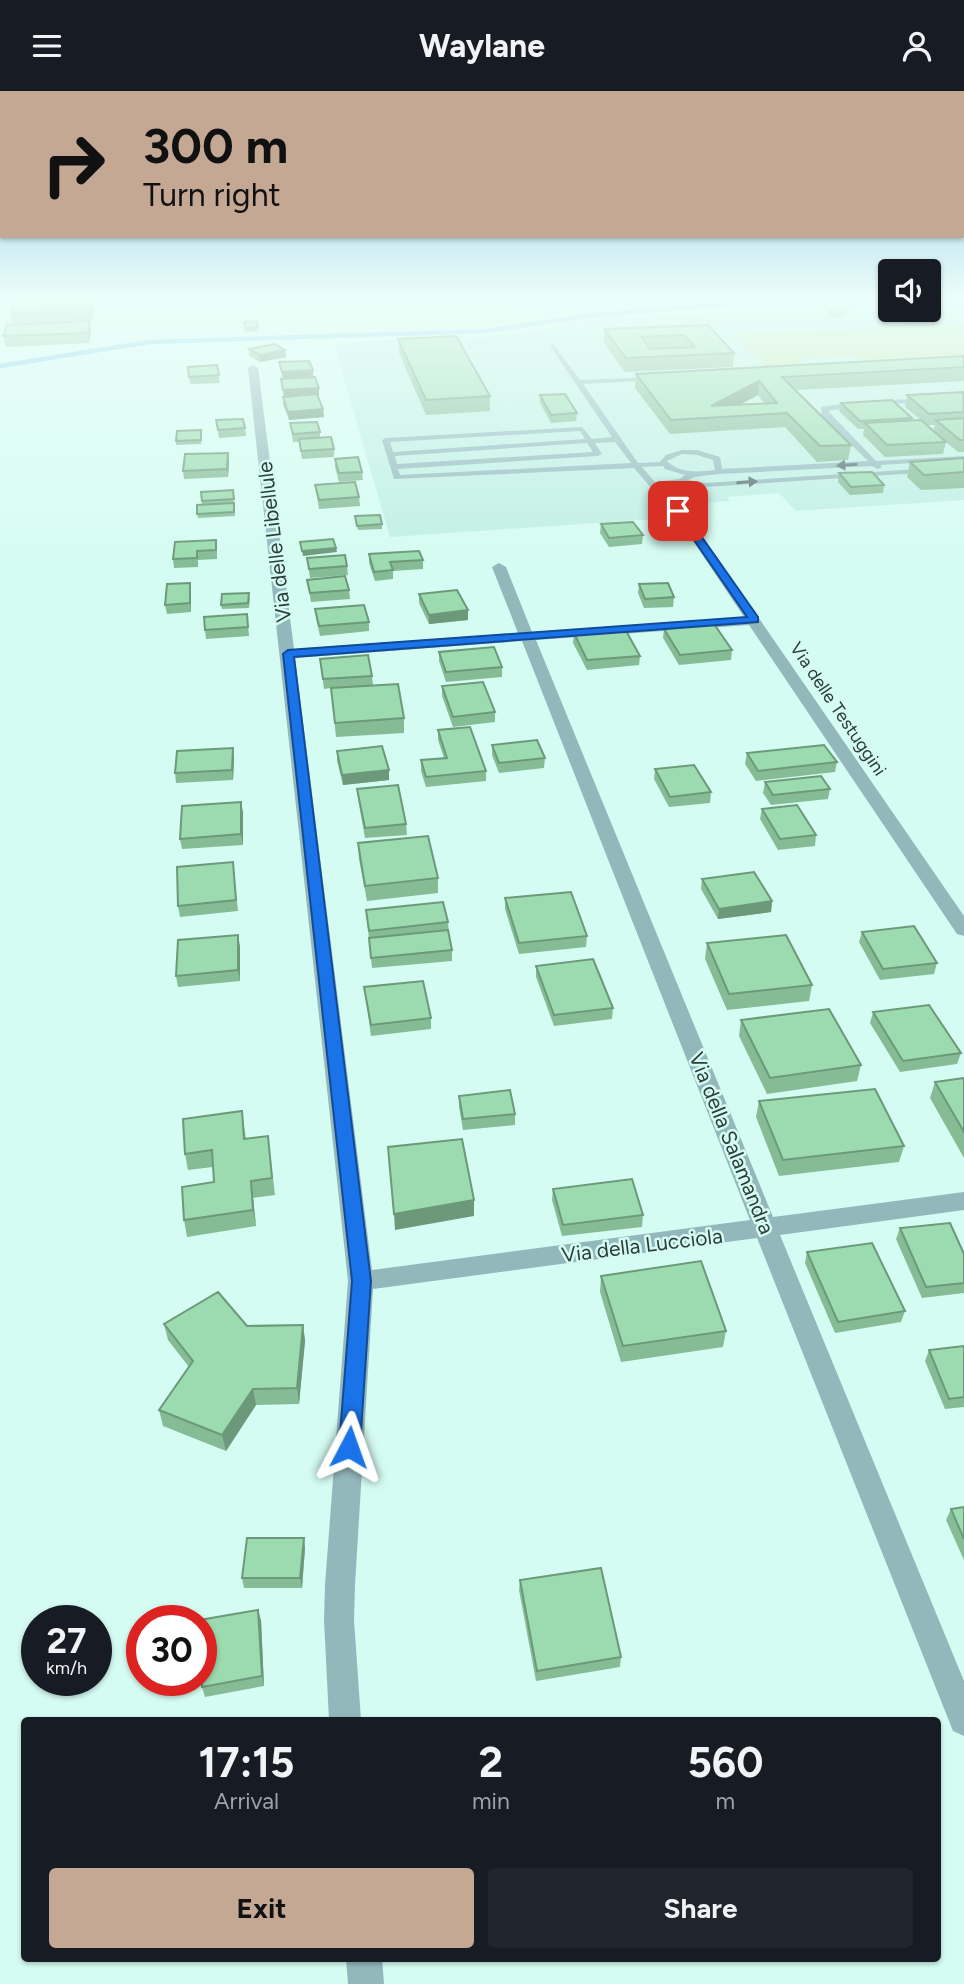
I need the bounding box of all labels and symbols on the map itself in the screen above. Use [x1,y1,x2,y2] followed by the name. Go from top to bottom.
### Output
[252,460,296,624] street label: Via delle Libellule
[836,460,858,471] one-way arrow
[737,476,759,487] one-way arrow
[648,481,708,541] pin
[785,638,891,780] street label: Via delle Testuggini
[684,1049,780,1237] street label: Via della Salamandra
[560,1223,724,1267] street label: Via della Lucciola
[312,1410,386,1484] position arrow
[126,1605,217,1696] speed limit sign: 30

